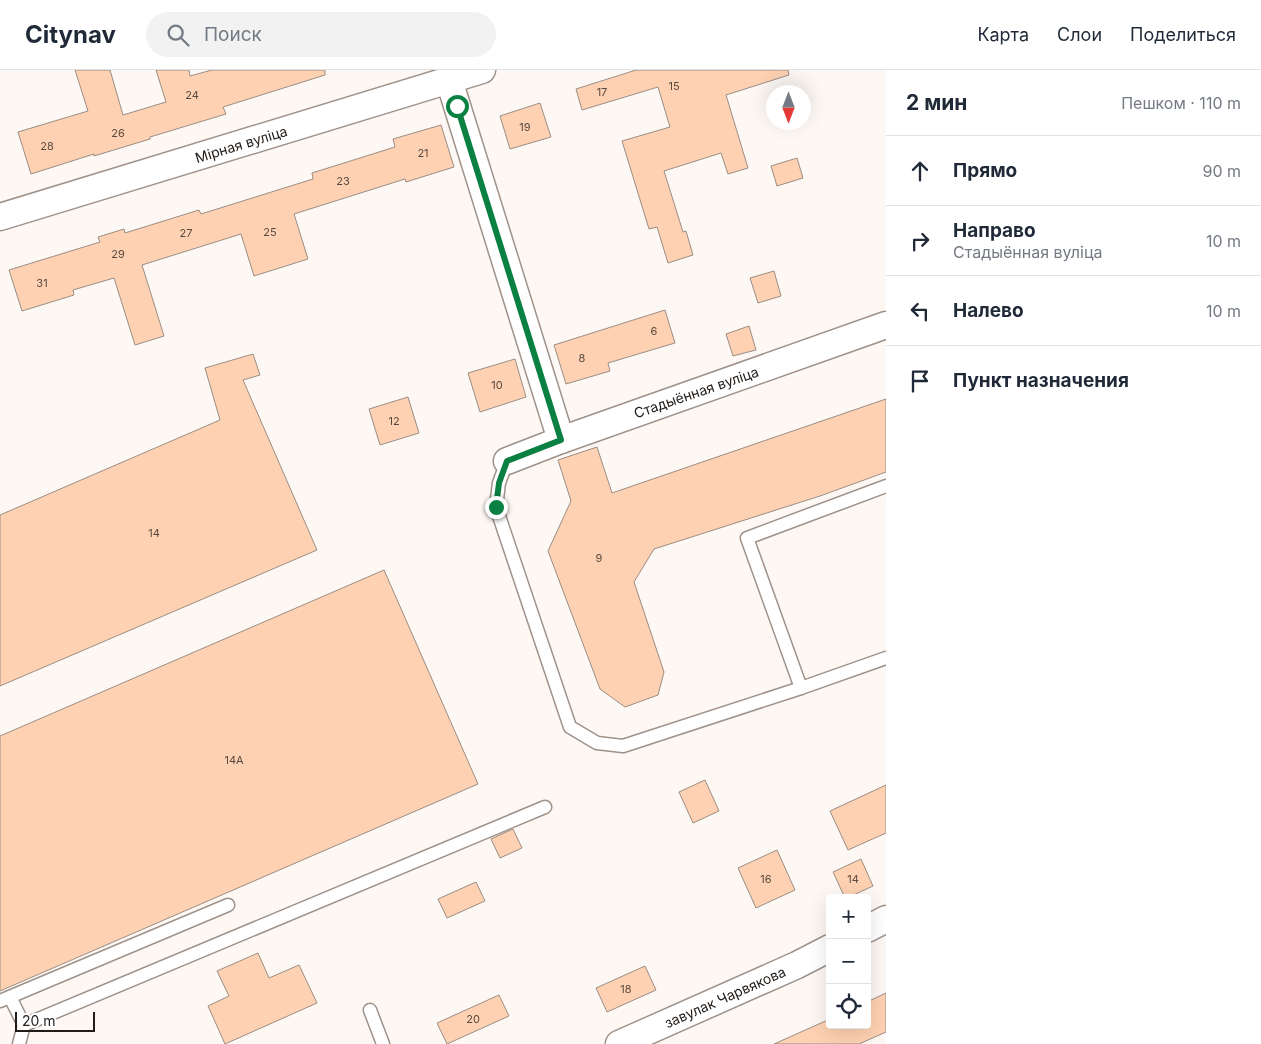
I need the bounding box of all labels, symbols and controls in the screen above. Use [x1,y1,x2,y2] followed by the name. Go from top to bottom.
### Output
[146,12,496,57] search box
[25,20,116,49] text: Citynav
[164,21,192,49] icon: search
[204,23,262,46] text: Поиск
[977,24,1029,45] text: Карта
[1057,24,1102,45] text: Слои
[1130,24,1236,45] text: Поделиться
[668,79,680,93] house number: 15
[597,85,607,99] house number: 17
[766,85,811,130] north arrow
[185,88,199,102] house number: 24
[906,90,967,115] text: 2 мин
[1121,93,1241,113] text: Пешком · 110 m
[446,95,469,118] route start
[519,120,531,134] house number: 19
[193,122,289,166] street label: Мірная вуліца
[111,126,125,140] house number: 26
[40,139,54,153] house number: 28
[417,146,429,160] house number: 21
[906,157,934,185] icon: ahead
[953,159,1017,182] text: Прямо
[1202,161,1241,181] text: 90 m
[336,174,350,188] house number: 23
[953,219,1036,242] text: Направо
[263,225,277,239] house number: 25
[180,226,192,240] house number: 27
[906,227,934,255] icon: right
[1206,231,1241,251] text: 10 m
[953,242,1102,262] text: Стадыённая вуліца
[111,247,125,261] house number: 29
[36,276,48,290] house number: 31
[906,297,934,325] icon: left
[953,299,1024,322] text: Налево
[1206,301,1241,321] text: 10 m
[651,324,658,338] house number: 6
[579,351,586,365] house number: 8
[631,363,761,421] street label: Стадыённая вуліца
[906,367,934,395] icon: arrive
[953,369,1129,392] text: Пункт назначения
[491,378,503,392] house number: 10
[388,414,400,428] house number: 12
[485,496,508,519] route end
[148,526,160,540] house number: 14
[596,551,603,565] house number: 9
[224,753,244,767] house number: 14А
[760,872,772,886] house number: 16
[847,872,859,886] house number: 14
[826,894,871,1029] map controls
[826,894,871,939] button: +
[826,939,871,984] button: −
[662,963,788,1031] street label: завулак Чарвякова
[620,982,632,996] house number: 18
[826,984,871,1029] button: locate
[15,1009,95,1032] scale bar
[22,1012,56,1029] text: 20 m
[466,1012,480,1026] house number: 20

